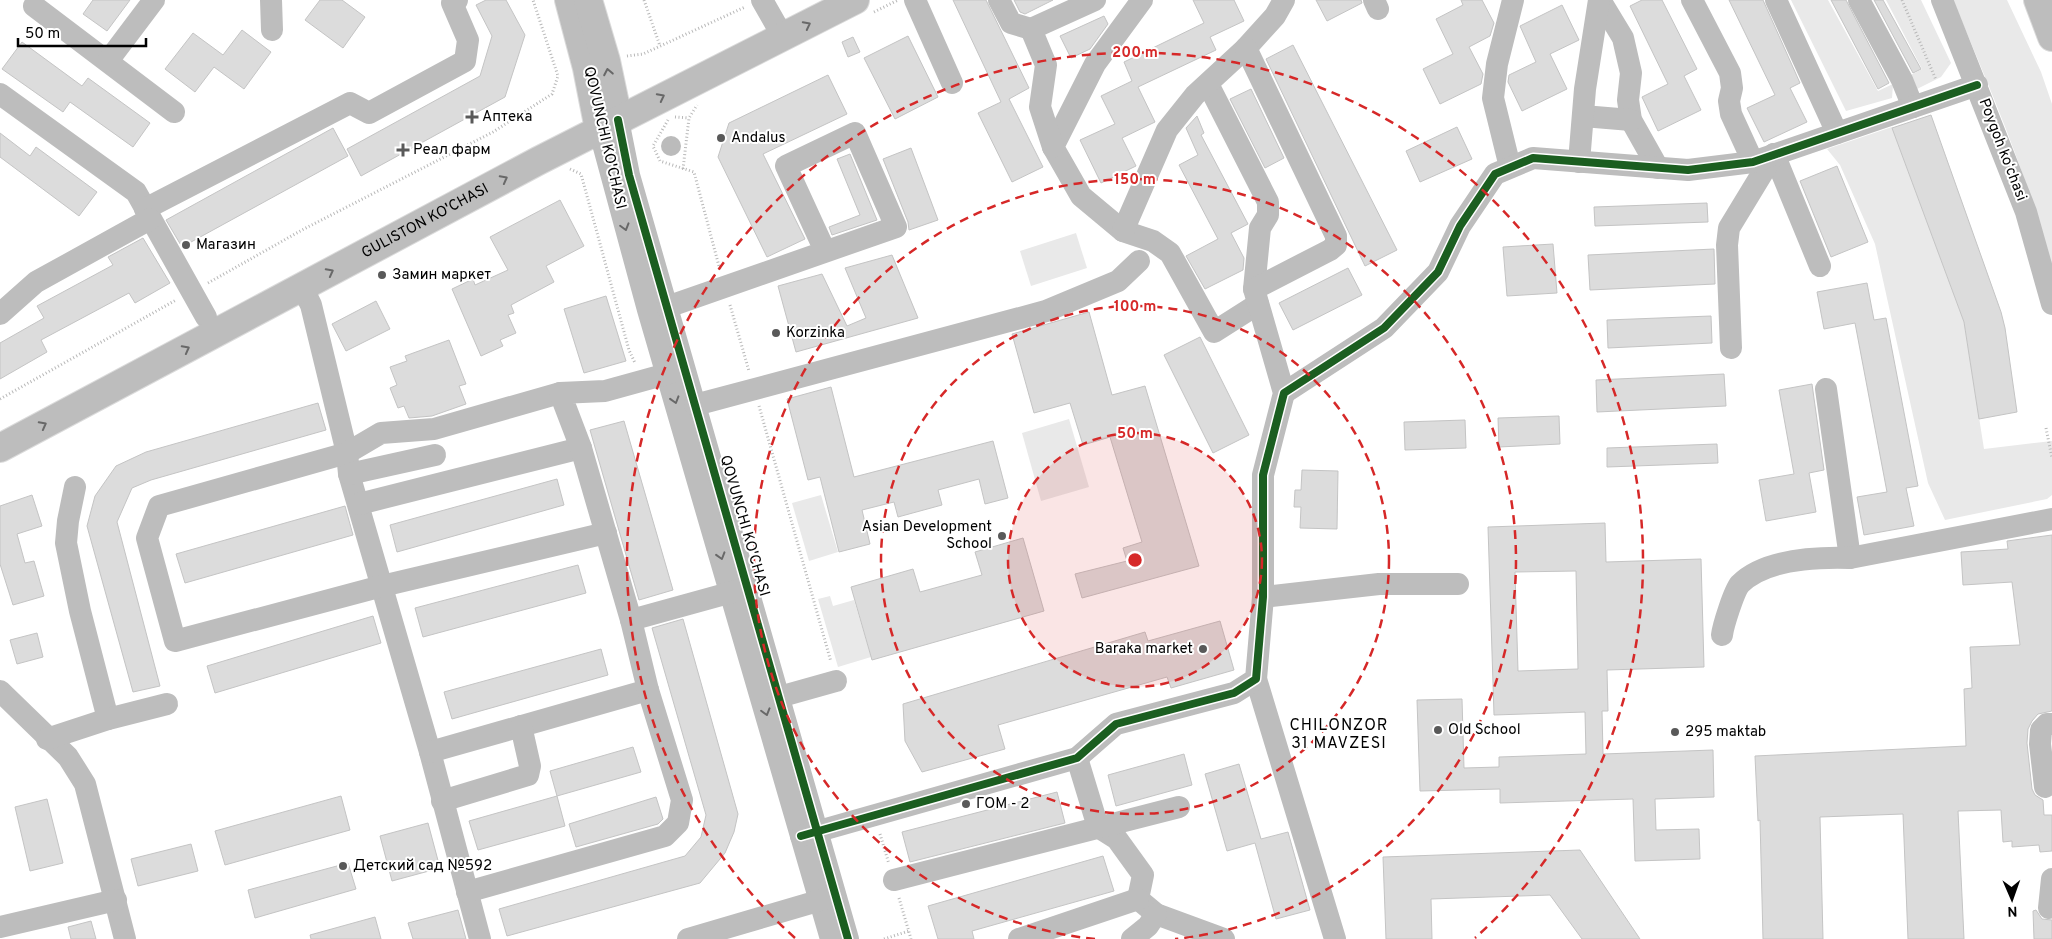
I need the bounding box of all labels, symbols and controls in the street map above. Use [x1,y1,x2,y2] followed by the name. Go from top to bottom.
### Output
[18,15,145,47] scale bar
[801,21,810,31] one-way arrow
[25,25,60,44] text: 50 m
[1112,44,1158,63] text: 200 m
[578,65,630,211] street label: QOVUNCHI KO'CHASI
[604,67,614,76] one-way arrow
[656,93,665,103] one-way arrow
[1974,96,2030,204] street label: Poygoh koʻchasi
[482,108,532,127] place label: Аптека
[466,111,478,123] marker: Аптека
[731,129,786,148] place label: Andalus
[715,132,727,144] marker: Andalus
[413,141,491,160] place label: Реал фарм
[397,144,409,156] marker: Реал фарм
[1114,171,1156,190] text: 150 m
[499,175,508,185] one-way arrow
[358,179,492,263] street label: GULISTON KO'CHASI
[619,223,630,232] one-way arrow
[196,236,256,255] place label: Магазин
[180,239,192,251] marker: Магазин
[392,266,491,285] place label: Замин маркет
[324,268,333,278] one-way arrow
[376,269,388,281] marker: Замин маркет
[1114,298,1156,317] text: 100 m
[786,324,845,343] place label: Korzinka
[770,327,782,339] marker: Korzinka
[181,345,190,355] one-way arrow
[669,396,679,404] one-way arrow
[38,422,47,432] one-way arrow
[1117,425,1153,444] text: 50 m
[715,453,773,599] street label: QOVUNCHI KO'CHASI
[862,518,992,554] place label: Asian Development School
[996,530,1008,542] marker: Asian Development School
[716,551,726,560] one-way arrow
[1126,551,1144,569] centre of rings
[1095,640,1193,659] place label: Baraka market
[1197,643,1209,655] marker: Baraka market
[760,708,771,717] one-way arrow
[1290,716,1388,754] district label: CHILONZOR 31 MAVZESI
[1448,721,1521,740] place label: Old School
[1685,723,1766,742] place label: 295 maktab
[1432,724,1444,736] marker: Old School
[1669,726,1681,738] marker: 295 maktab
[976,795,1030,814] place label: ГОМ - 2
[960,798,972,810] marker: ГОМ - 2
[353,857,492,876] place label: Детcкий сад №592
[337,860,349,872] marker: Детcкий сад №592
[1987,874,2037,924] north arrow
[2007,902,2018,919] text: N

